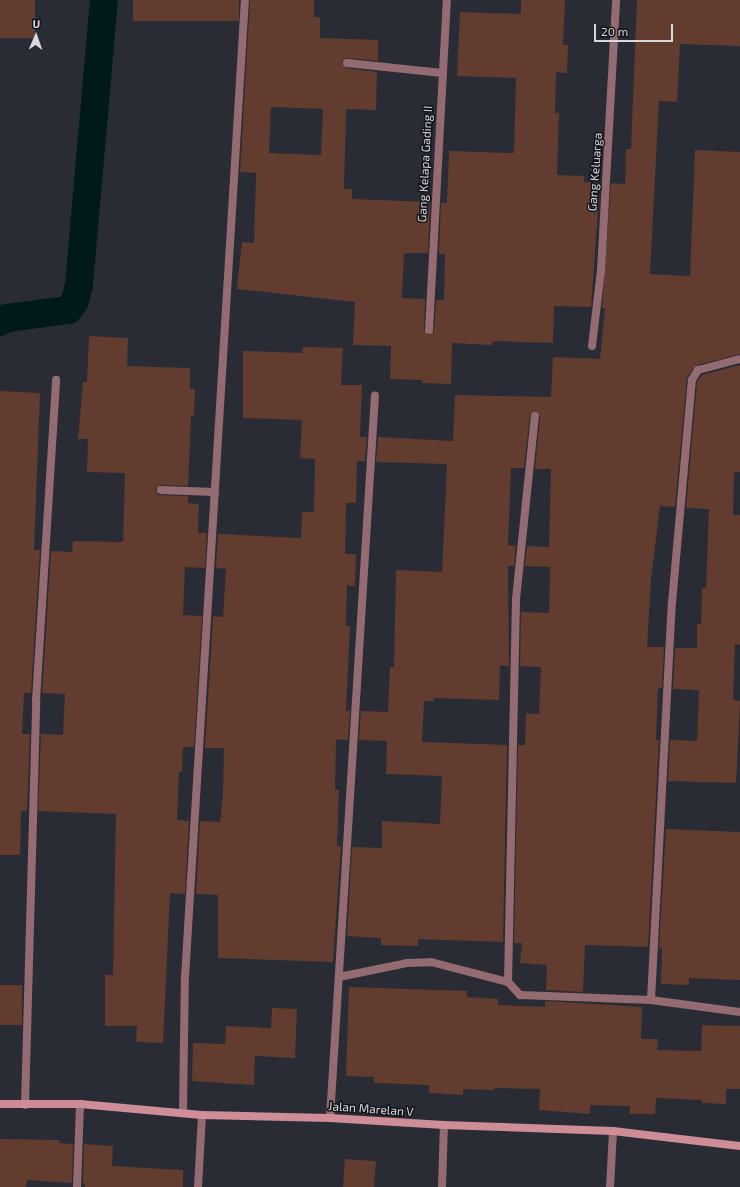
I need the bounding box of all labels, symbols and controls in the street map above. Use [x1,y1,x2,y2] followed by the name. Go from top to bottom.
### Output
[16,16,56,56] north arrow
[596,16,675,42] scale bar
[32,17,40,30] text: U
[601,24,628,38] text: 20 m
[415,105,435,223] street label: Gang Kelapa Gading II
[585,132,605,212] street label: Gang Keluarga
[328,1099,414,1119] street label: Jalan Marelan V

